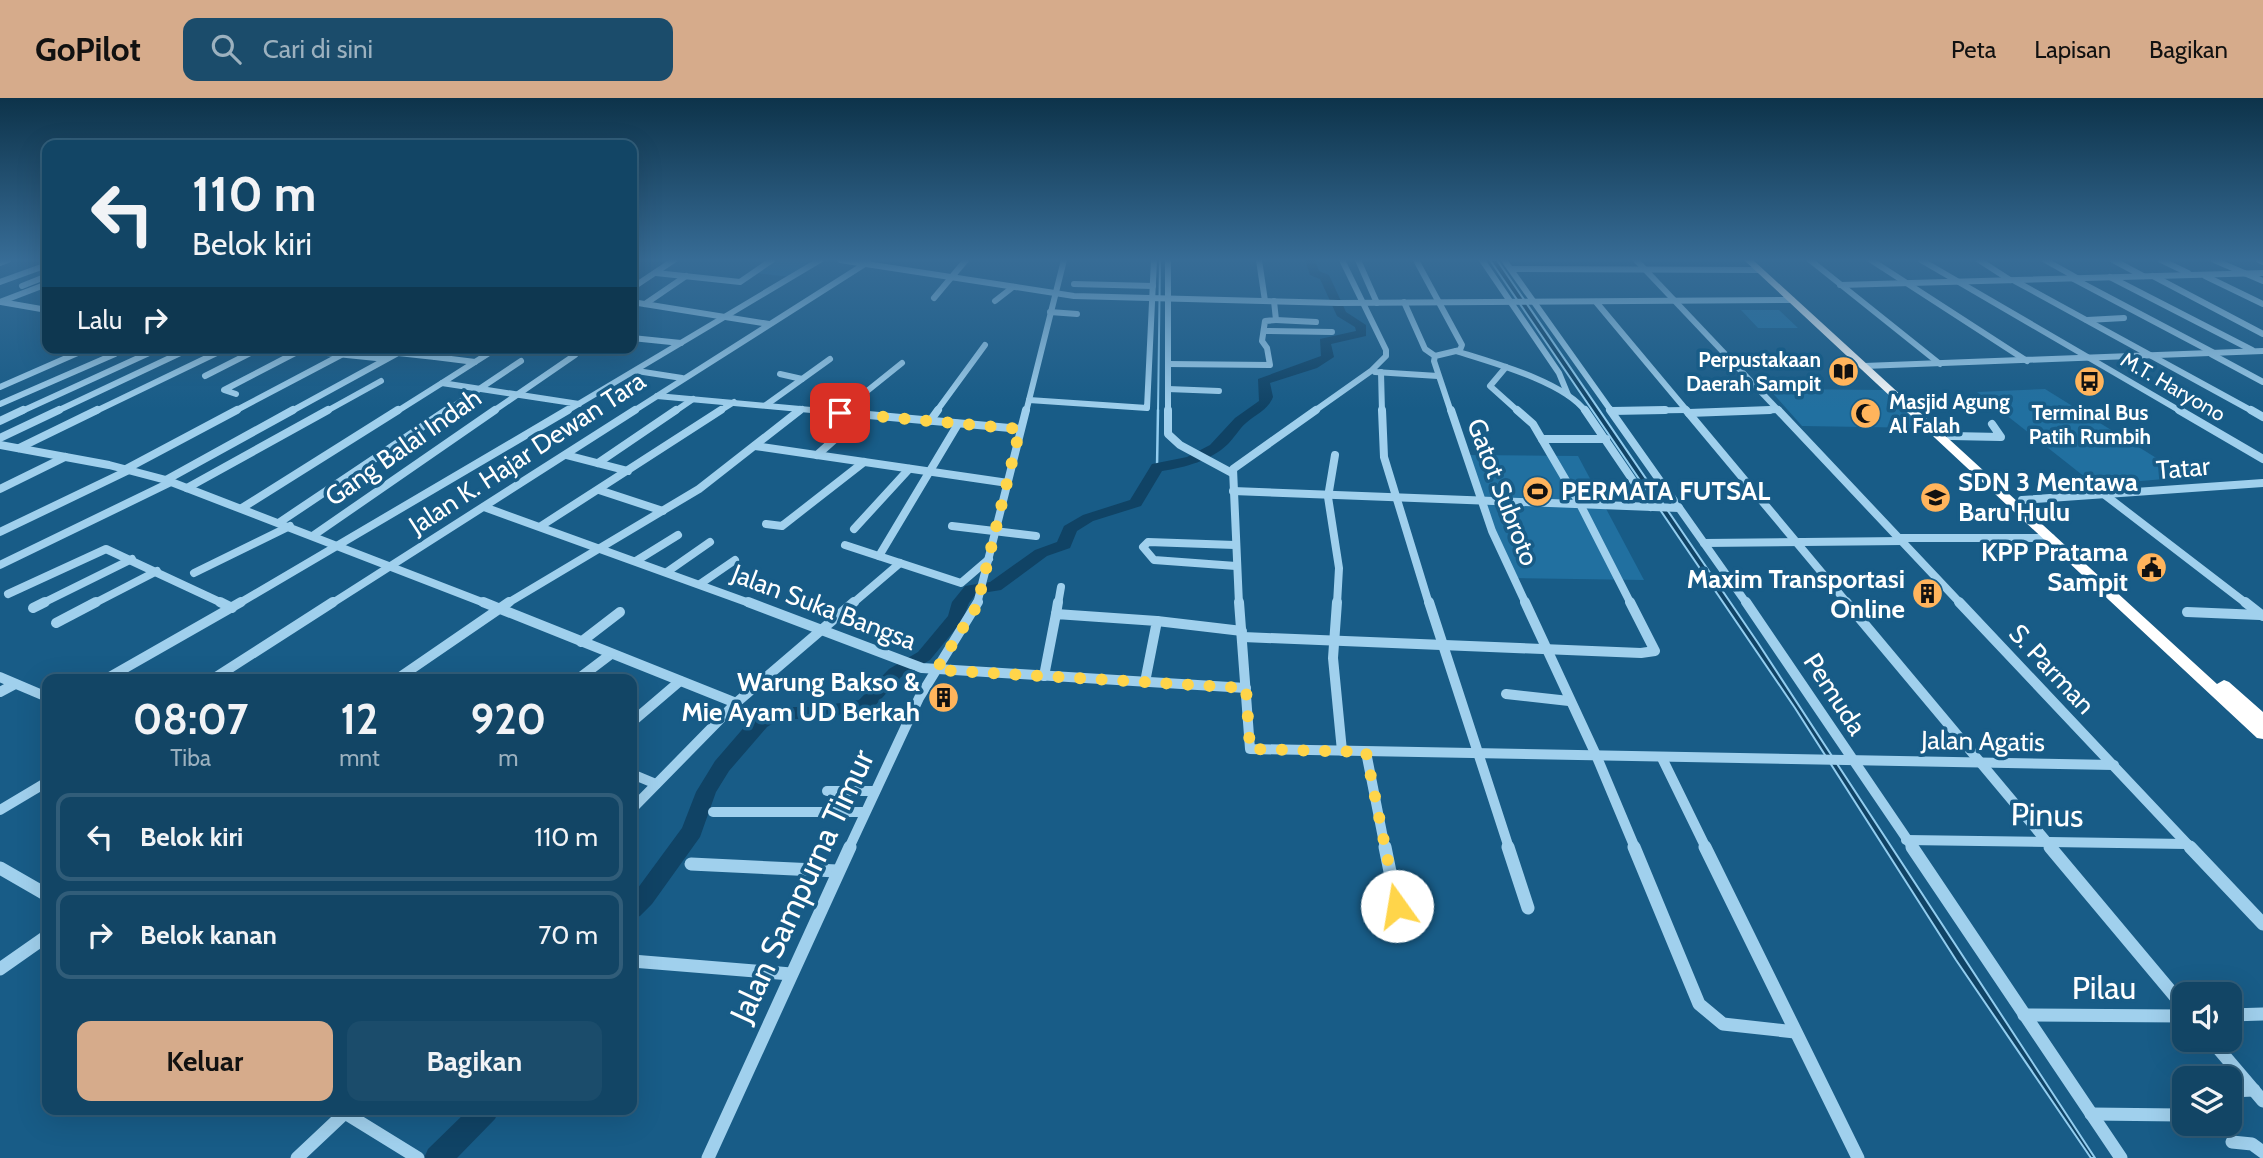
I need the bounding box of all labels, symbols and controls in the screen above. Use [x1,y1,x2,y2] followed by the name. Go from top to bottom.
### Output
[183,18,673,81] search box
[35,29,141,69] text: GoPilot
[207,30,245,68] icon: search
[263,33,373,65] text: Cari di sini
[1951,35,1996,64] text: Peta
[2034,35,2111,64] text: Lapisan
[2149,35,2228,64] text: Bagikan
[192,164,316,223] text: 110 m
[77,168,168,259] icon: left
[192,224,312,263] text: Belok kiri
[136,301,174,339] icon: right
[77,304,122,336] text: Lalu
[1686,347,1821,396] place label: Perpustakaan Daerah Sampit
[2117,347,2230,427] street label: M.T. Haryono
[1827,355,1861,389] library icon: Perpustakaan Daerah Sampit
[402,364,652,542] street label: Jalan K. Hajar Dewan Tara
[2073,364,2107,398] bus stop icon: Terminal Bus Patih Rumbih
[319,381,487,513] street label: Gang Balai Indah
[810,383,870,443] pin
[1889,389,2010,438] place label: Masjid Agung Al Falah
[821,394,859,432] icon: arrive
[1849,397,1883,431] mosque icon: Masjid Agung Al Falah
[2029,400,2151,449] place label: Terminal Bus Patih Rumbih
[1460,414,1546,570] street label: Gatot Subroto
[2155,450,2212,486] street label: Tatar
[1958,466,2138,528] place label: SDN 3 Mentawa Baru Hulu
[1521,474,1555,508] sports icon: PERMATA FUTSAL
[1561,475,1770,507] place label: PERMATA FUTSAL
[1918,480,1952,514] school or university icon: SDN 3 Mentawa Baru Hulu
[1981,536,2128,598] place label: KPP Pratama Sampit
[2134,550,2168,584] public building icon: KPP Pratama Sampit
[726,557,921,657] street label: Jalan Suka Bangsa
[1687,563,1905,625] place label: Maxim Transportasi Online
[1911,577,1945,611] building icon: Maxim Transportasi Online
[2002,617,2102,721] street label: S. Parman
[1797,647,1874,741] street label: Pemuda
[681,666,921,728] place label: Warung Bakso & Mie Ayam UD Berkah
[926,680,960,714] building icon: Warung Bakso & Mie Ayam UD Berkah
[133,693,248,745] text: 08:07
[341,693,378,745] text: 12
[471,693,546,745] text: 920
[1920,724,2045,758] street label: Jalan Agatis
[721,742,882,1030] street label: Jalan Sampurna Timur
[170,744,211,772] text: Tiba
[339,744,380,772] text: mnt
[498,744,518,772] text: m
[2010,794,2084,835] street label: Pinus
[81,818,119,856] icon: left
[140,821,243,853] text: Belok kiri
[534,821,598,853] text: 110 m
[1360,869,1434,943] position arrow
[81,916,119,954] icon: right
[140,919,277,951] text: Belok kanan
[538,919,598,951] text: 70 m
[2072,968,2136,1007] street label: Pilau
[2172,982,2242,1136] map controls
[2172,982,2242,1052] button: sound
[77,1021,333,1101] button: Keluar
[347,1021,602,1101] button: Bagikan
[2172,1066,2242,1136] button: layers

